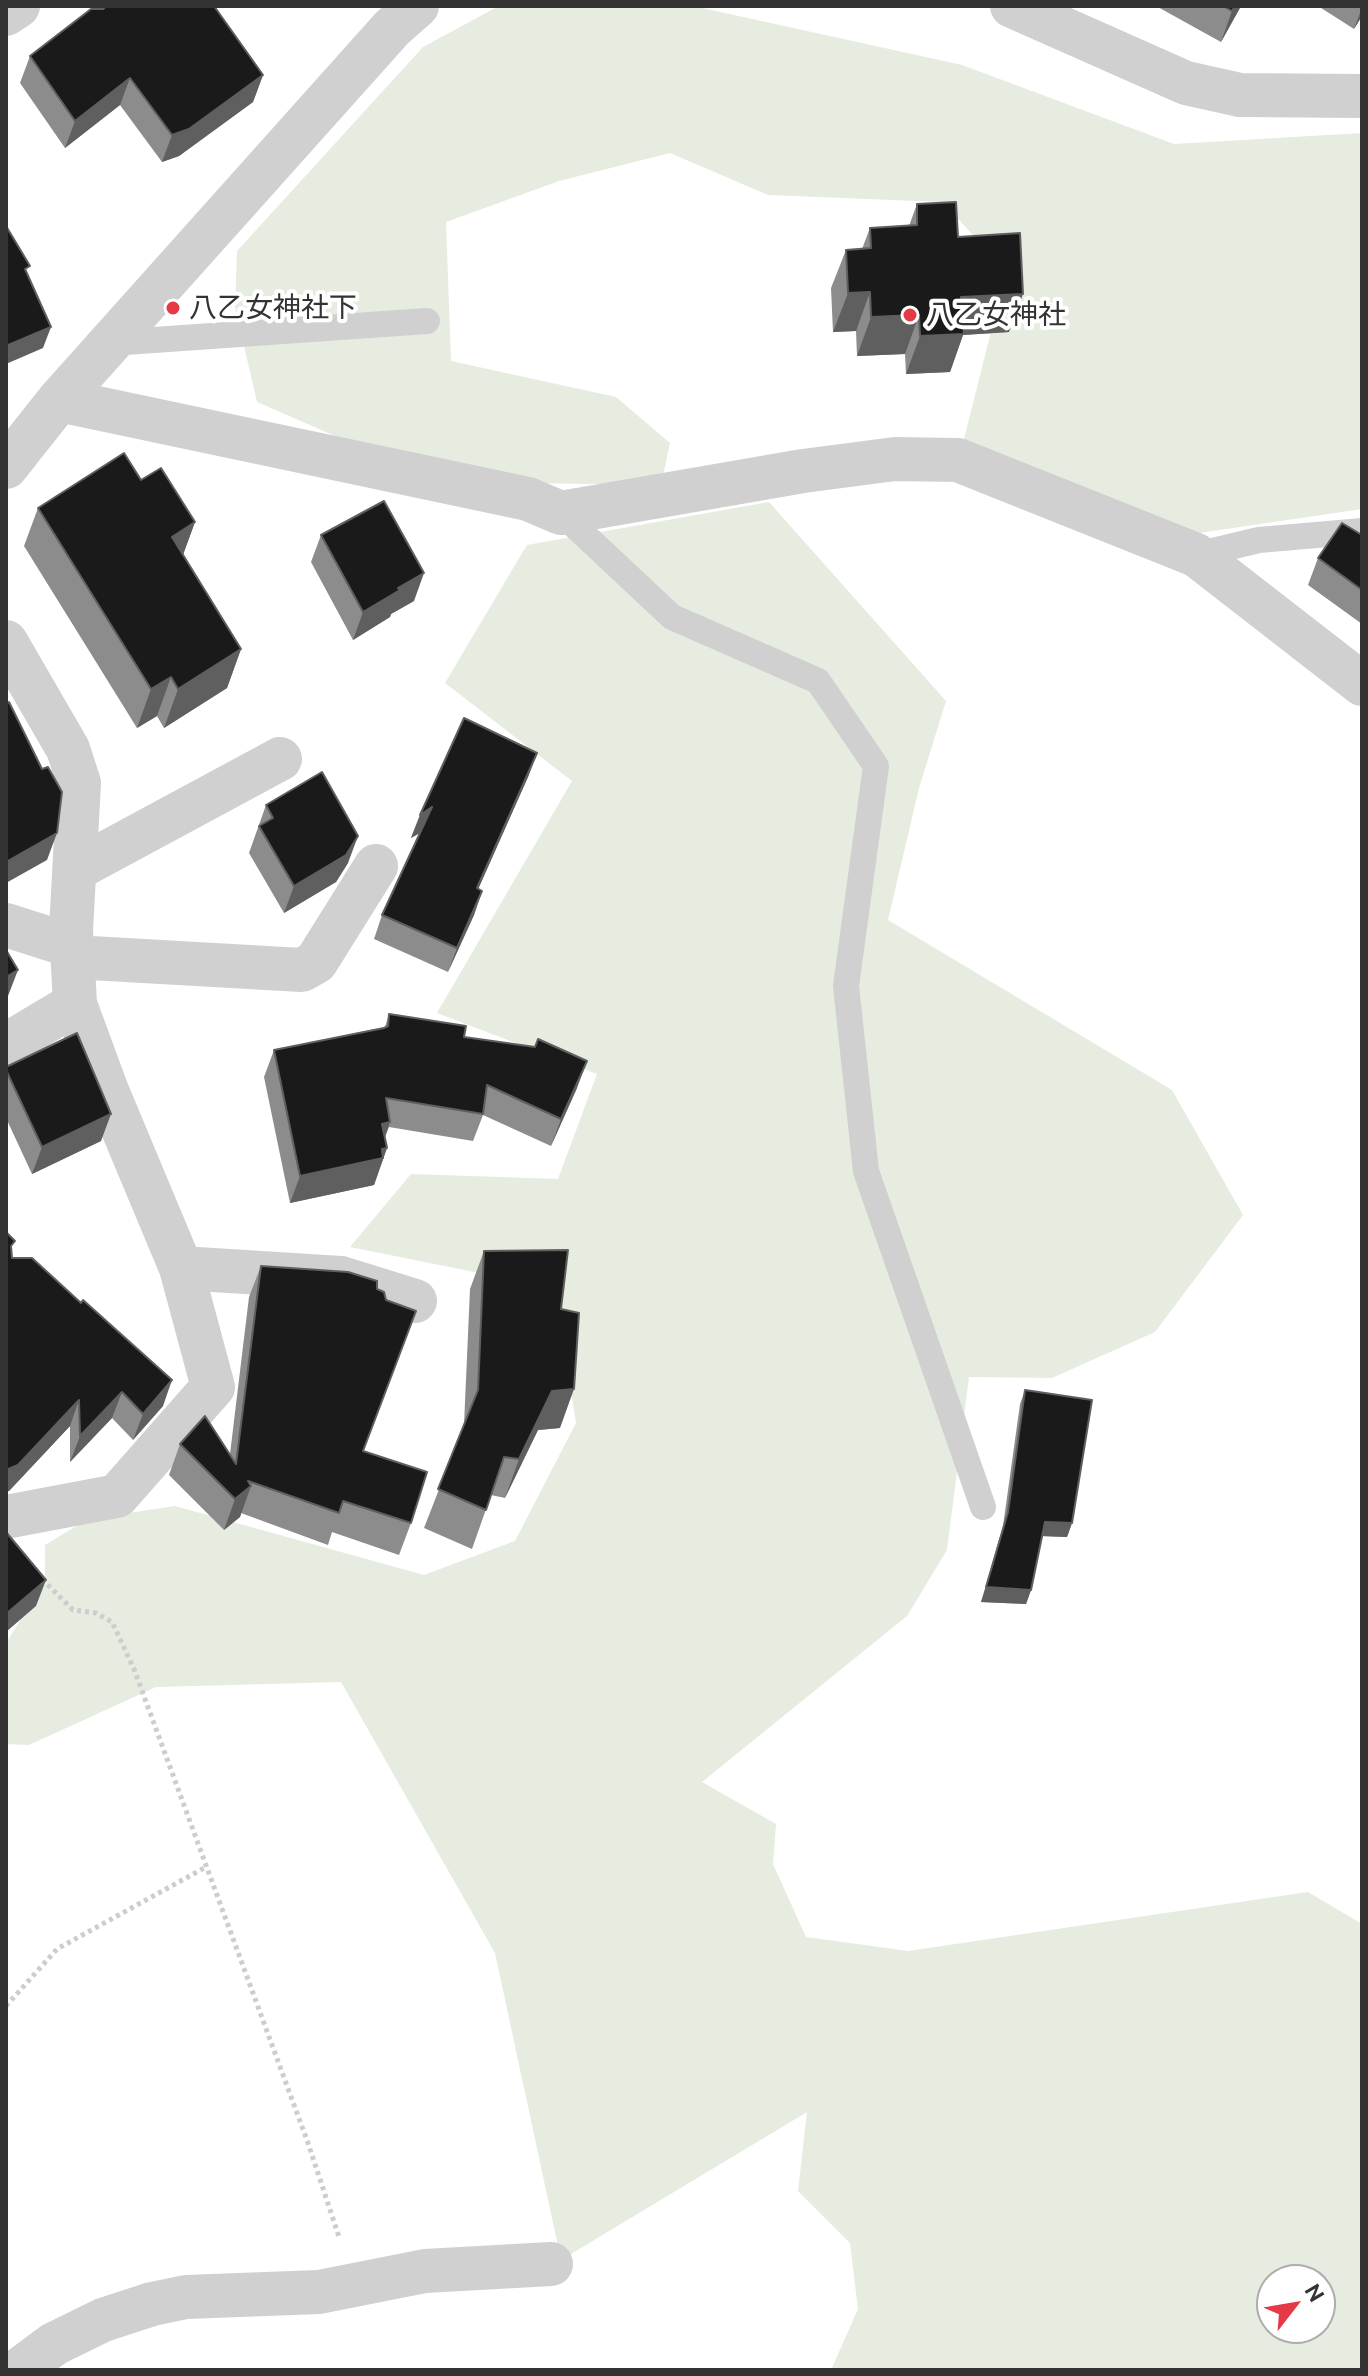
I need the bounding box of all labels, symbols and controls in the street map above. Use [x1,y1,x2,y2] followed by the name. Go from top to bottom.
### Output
[189,291,357,325] place label: 八乙女神社下
[926,298,1066,332] place label: 八乙女神社
[164,299,182,317] marker: 八乙女神社下
[901,306,919,324] marker: 八乙女神社
[1256,2264,1336,2344] north arrow
[1300,2279,1330,2306] text: N

